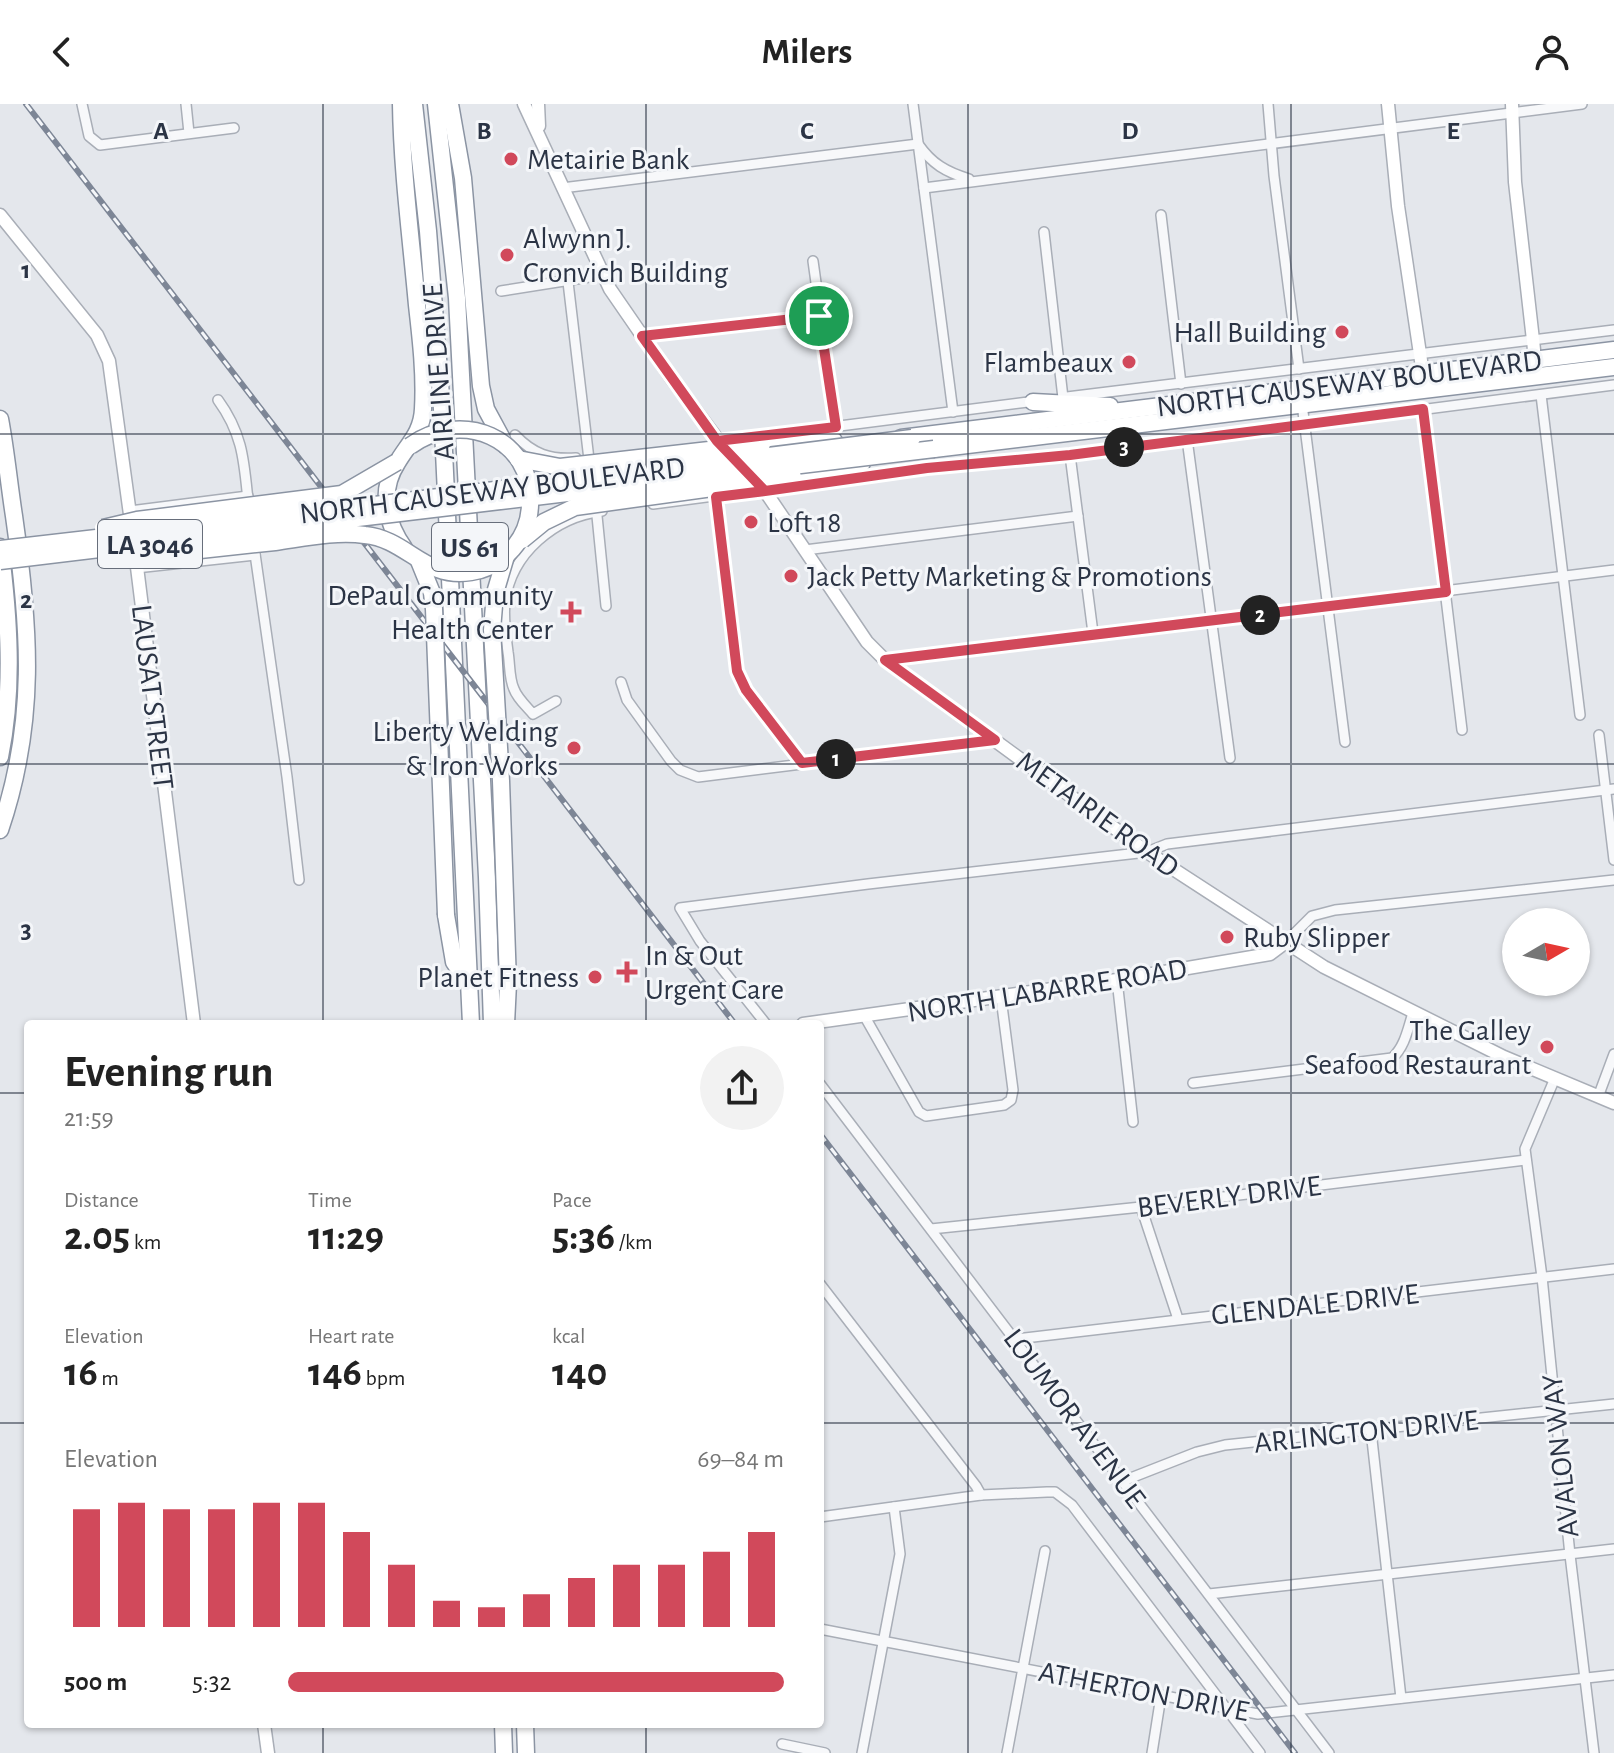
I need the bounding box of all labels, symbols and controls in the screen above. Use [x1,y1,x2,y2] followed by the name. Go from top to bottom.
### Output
[40,30,84,74] icon: back
[1530,30,1574,74] icon: person
[762,34,852,70] text: Milers
[153,118,169,144] text: A
[476,118,492,144] text: B
[800,118,814,144] text: C
[1121,118,1139,144] text: D
[1446,118,1460,144] text: E
[527,145,689,175] place label: Metairie Bank
[502,150,520,168] marker: Metairie Bank
[523,224,728,288] place label: Alwynn J. Cronvich Building
[498,246,516,264] marker: Alwynn J. Cronvich Building
[21,257,31,283] text: 1
[418,282,460,461] street label: AIRLINE DRIVE
[785,282,853,350] pin
[797,294,841,338] icon: arrive
[1173,318,1326,348] place label: Hall Building
[1333,323,1351,341] marker: Hall Building
[1155,345,1543,423] street label: NORTH CAUSEWAY BOULEVARD
[984,348,1113,378] place label: Flambeaux
[1120,353,1138,371] marker: Flambeaux
[1104,427,1144,467] pin: 3
[1119,436,1129,458] text: 3
[298,452,686,530] street label: NORTH CAUSEWAY BOULEVARD
[767,508,842,538] place label: Loft 18
[742,513,760,531] marker: Loft 18
[98,520,202,568] road number: LA 3046
[432,523,508,571] road number: US 61
[807,562,1212,592] place label: Jack Petty Marketing & Promotions
[782,567,800,585] marker: Jack Petty Marketing & Promotions
[327,581,553,645] place label: DePaul Community Health Center
[20,587,32,613] text: 2
[1240,595,1280,635] pin: 2
[560,601,582,623] marker: DePaul Community Health Center
[126,603,178,792] street label: LAUSAT STREET
[1255,604,1265,626] text: 2
[372,717,558,781] place label: Liberty Welding & Iron Works
[565,739,583,757] marker: Liberty Welding & Iron Works
[816,739,856,779] pin: 1
[1011,746,1184,883] street label: METAIRIE ROAD
[832,748,840,770] text: 1
[1502,908,1590,996] north arrow
[1502,908,1590,996] map controls
[20,917,32,943] text: 3
[1243,923,1390,953] place label: Ruby Slipper
[1218,928,1236,946] marker: Ruby Slipper
[645,941,784,1005] place label: In & Out Urgent Care
[905,954,1189,1028] street label: NORTH LABARRE ROAD
[616,961,638,983] marker: In & Out Urgent Care
[417,963,579,993] place label: Planet Fitness
[586,968,604,986] marker: Planet Fitness
[1305,1016,1531,1080] place label: The Galley Seafood Restaurant
[1538,1038,1556,1056] marker: The Galley Seafood Restaurant
[700,1046,784,1130] button: share
[64,1051,273,1095] text: Evening run
[64,1105,114,1131] text: 21:59
[1135,1171,1323,1223] street label: BEVERLY DRIVE
[64,1189,139,1211] text: Distance
[308,1189,352,1211] text: Time
[552,1189,592,1211] text: Pace
[64,1217,130,1257] text: 2.05
[308,1217,384,1257] text: 11:29
[552,1217,615,1257] text: 5:36
[130,1231,161,1253] text: km
[615,1231,653,1253] text: /km
[1210,1279,1420,1331] street label: GLENDALE DRIVE
[997,1324,1151,1514] street label: LOUMOR AVENUE
[64,1325,144,1347] text: Elevation
[308,1325,394,1347] text: Heart rate
[552,1325,586,1347] text: kcal
[64,1353,98,1393] text: 16
[308,1353,362,1393] text: 146
[552,1353,607,1393] text: 140
[98,1367,119,1389] text: m
[362,1367,405,1389] text: bpm
[1537,1373,1584,1539] street label: AVALON WAY
[1252,1405,1480,1459] street label: ARLINGTON DRIVE
[64,1446,158,1472] text: Elevation
[697,1446,784,1472] text: 69–84 m
[1036,1657,1252,1727] street label: ATHERTON DRIVE
[64,1669,127,1695] text: 500 m
[192,1669,231,1695] text: 5:32

